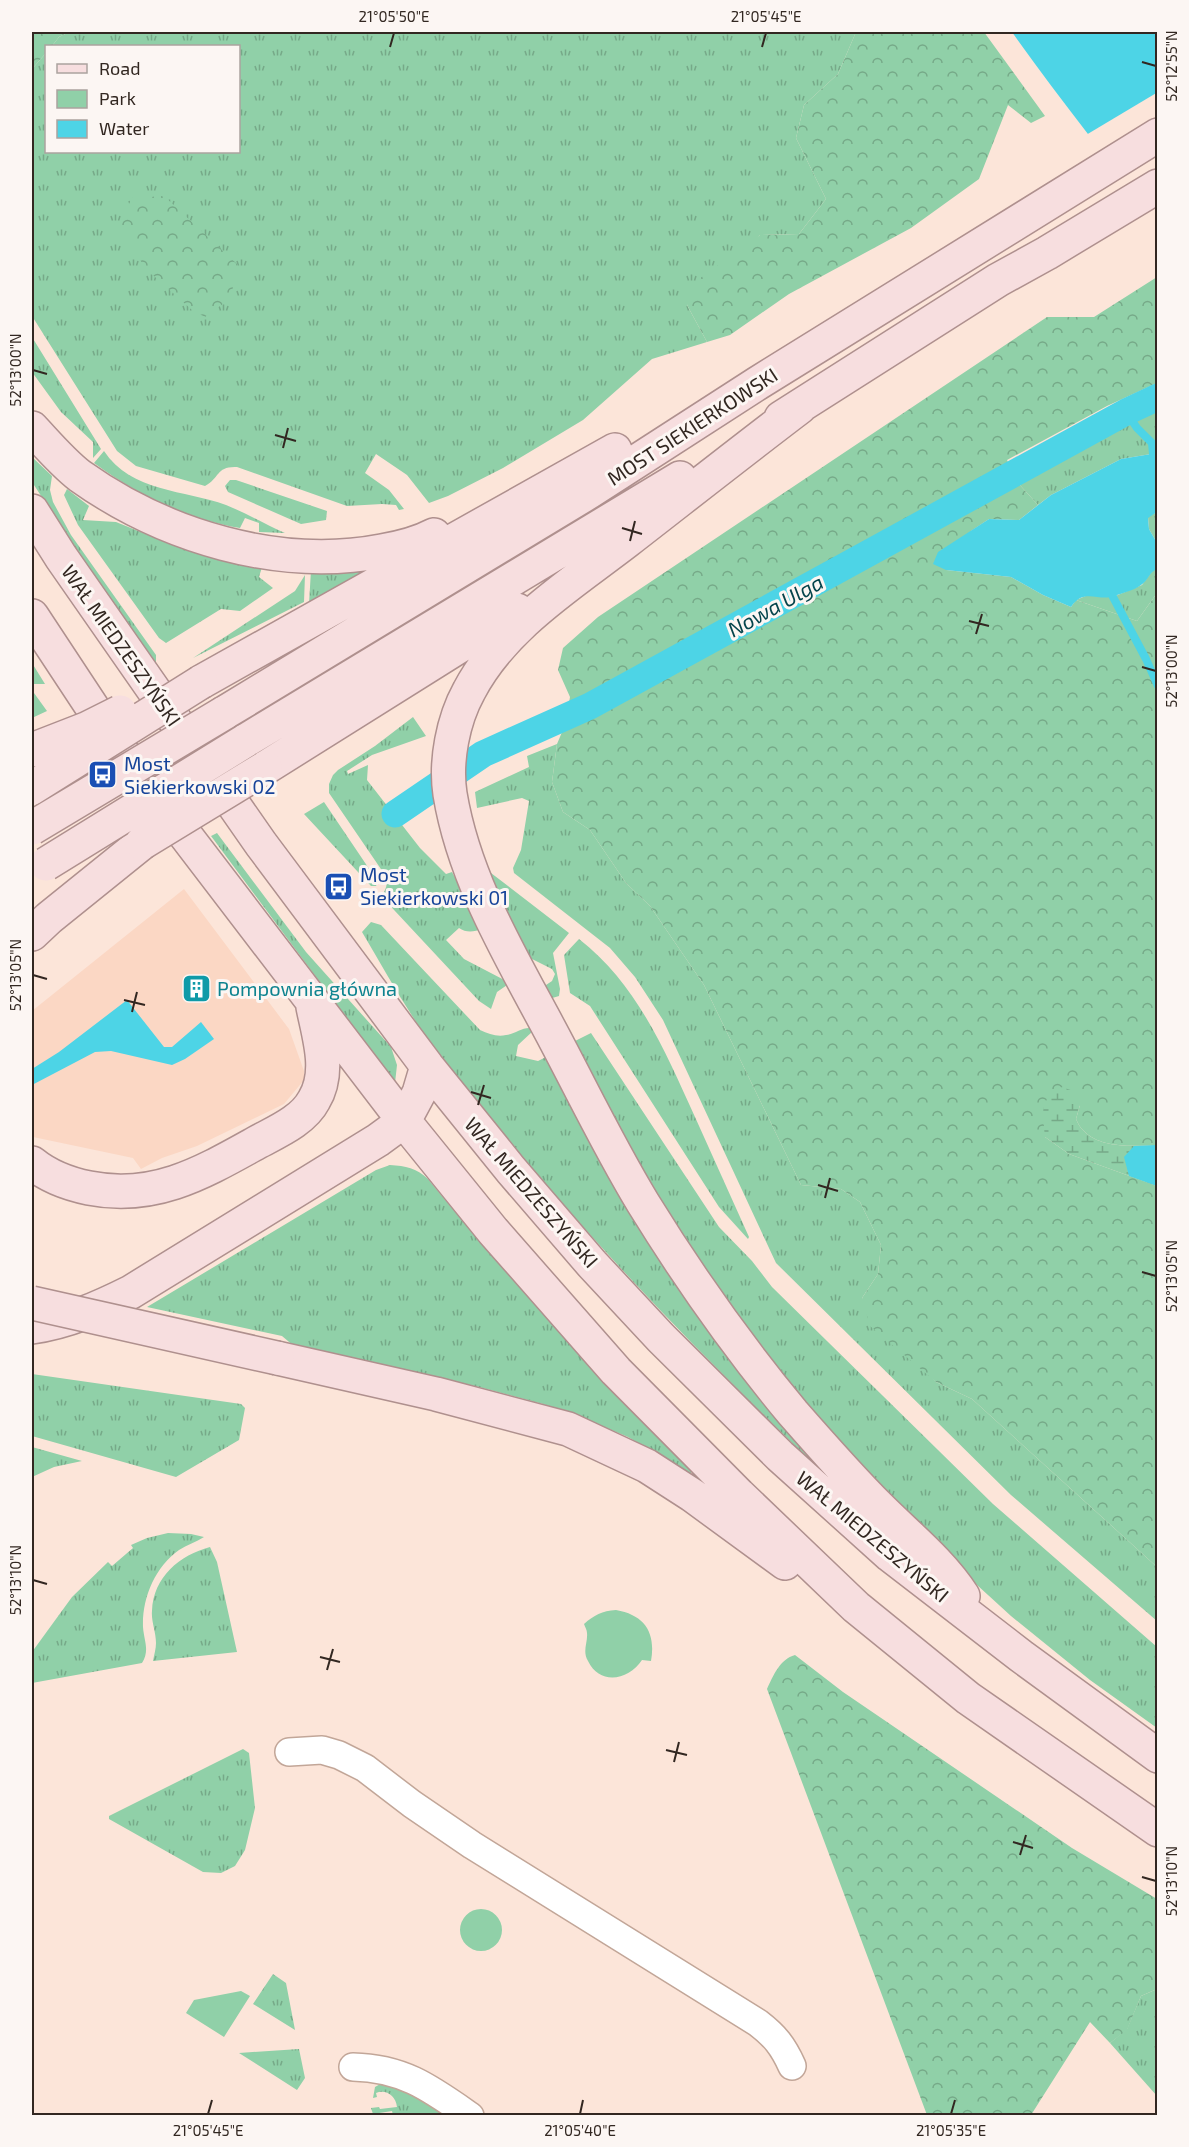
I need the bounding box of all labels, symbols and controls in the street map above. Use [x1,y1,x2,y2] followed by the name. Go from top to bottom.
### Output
[359,7,429,25] text: 21°05'50"E
[731,7,801,25] text: 21°05'45"E
[1162,30,1180,102] text: 52°12'55"N
[45,45,240,153] legend
[99,57,140,79] text: Road
[99,87,136,109] text: Park
[99,117,149,139] text: Water
[6,333,24,407] text: 52°13'00"N
[602,362,782,490] street label: MOST SIEKIERKOWSKI
[57,560,187,730] street label: WAŁ MIEDZESZYŃSKI
[723,569,827,641] water label: Nowa Ulga
[1162,634,1180,708] text: 52°13'00"N
[124,751,276,798] place label: Most Siekierkowski 02
[87,759,119,791] bus stop icon: Most Siekierkowski 02
[360,862,508,909] place label: Most Siekierkowski 01
[323,870,355,902] bus stop icon: Most Siekierkowski 01
[6,939,24,1011] text: 52°13'05"N
[180,972,212,1004] building icon: Pompownia główna
[217,976,397,1000] place label: Pompownia główna
[460,1112,604,1272] street label: WAŁ MIEDZESZYŃSKI
[1162,1240,1180,1312] text: 52°13'05"N
[792,1465,954,1607] street label: WAŁ MIEDZESZYŃSKI
[6,1545,24,1615] text: 52°13'10"N
[1162,1846,1180,1916] text: 52°13'10"N
[173,2121,243,2139] text: 21°05'45"E
[544,2121,616,2139] text: 21°05'40"E
[916,2121,986,2139] text: 21°05'35"E

